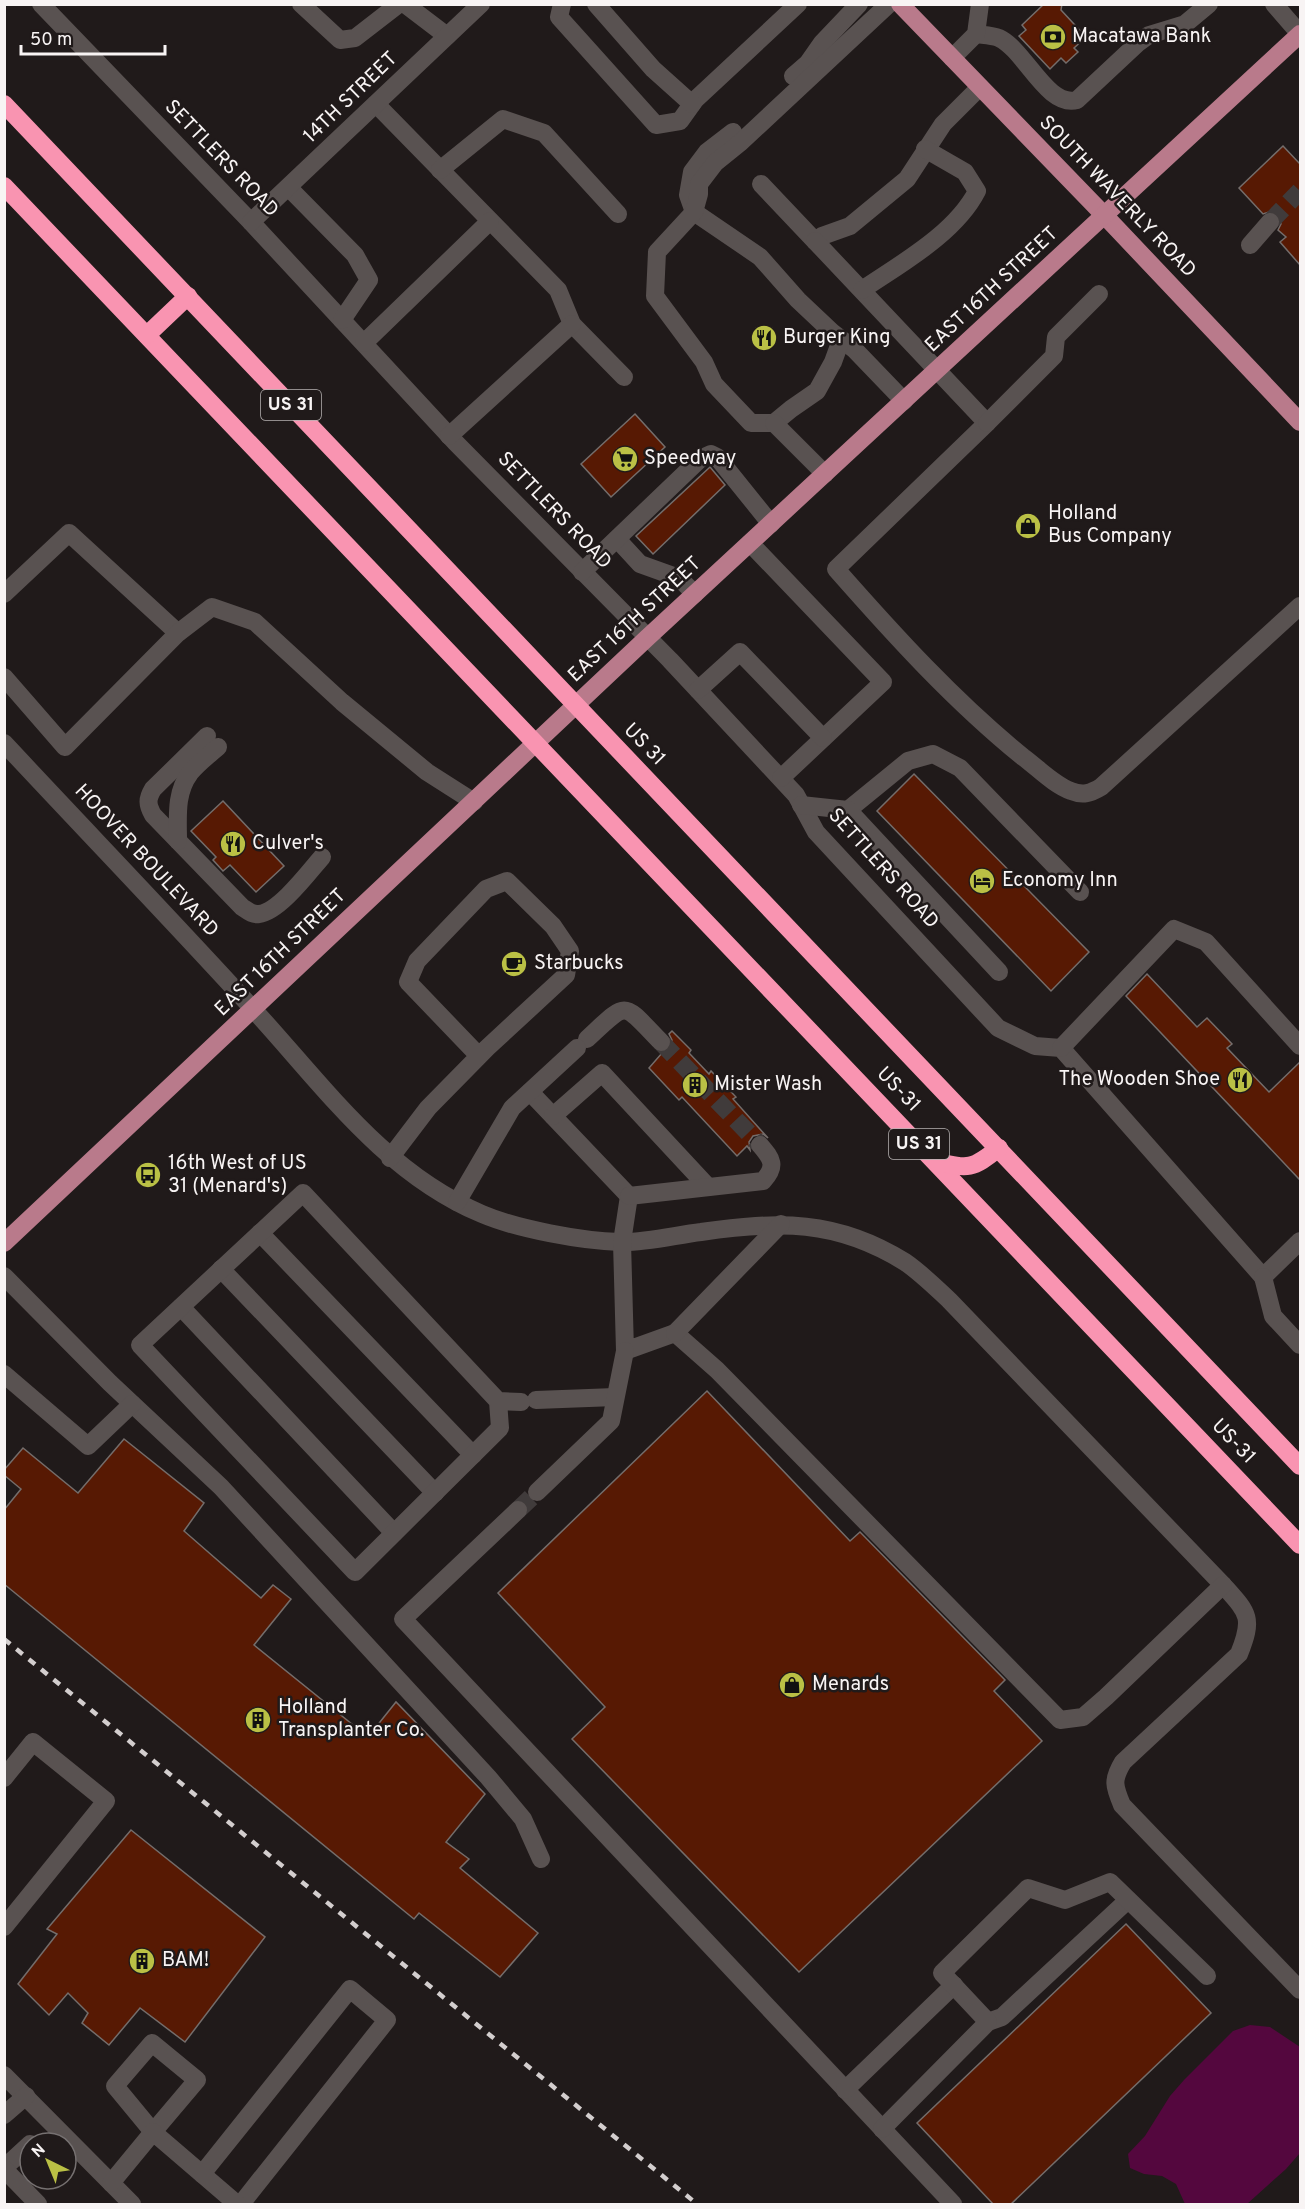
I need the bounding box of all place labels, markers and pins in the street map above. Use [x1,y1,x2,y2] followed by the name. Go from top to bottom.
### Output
[1038,22,1068,52] bank icon: Macatawa Bank
[1072,24,1211,50] place label: Macatawa Bank
[749,323,779,353] restaurant icon: Burger King
[783,325,891,351] place label: Burger King
[610,444,640,474] supermarket icon: Speedway
[644,446,736,472] place label: Speedway
[1048,501,1172,550] place label: Holland Bus Company
[1013,511,1043,541] shop icon: Holland Bus Company
[218,829,248,859] restaurant icon: Culver's
[252,831,324,857] place label: Culver's
[967,866,997,896] hotel icon: Economy Inn
[1002,868,1118,894] place label: Economy Inn
[499,949,529,979] cafe icon: Starbucks
[534,951,624,977] place label: Starbucks
[1225,1065,1255,1095] restaurant icon: The Wooden Shoe
[1058,1067,1220,1093] place label: The Wooden Shoe
[680,1070,710,1100] building icon: Mister Wash
[714,1072,822,1098] place label: Mister Wash
[168,1151,307,1200] place label: 16th West of US 31 (Menard's)
[133,1160,163,1190] bus stop icon: 16th West of US 31 (Menard's)
[777,1670,807,1700] shop icon: Menards
[812,1672,889,1698] place label: Menards
[278,1695,424,1744] place label: Holland Transplanter Co.
[243,1705,273,1735] building icon: Holland Transplanter Co.
[127,1946,157,1976] building icon: BAM!
[162,1948,209,1974] place label: BAM!

